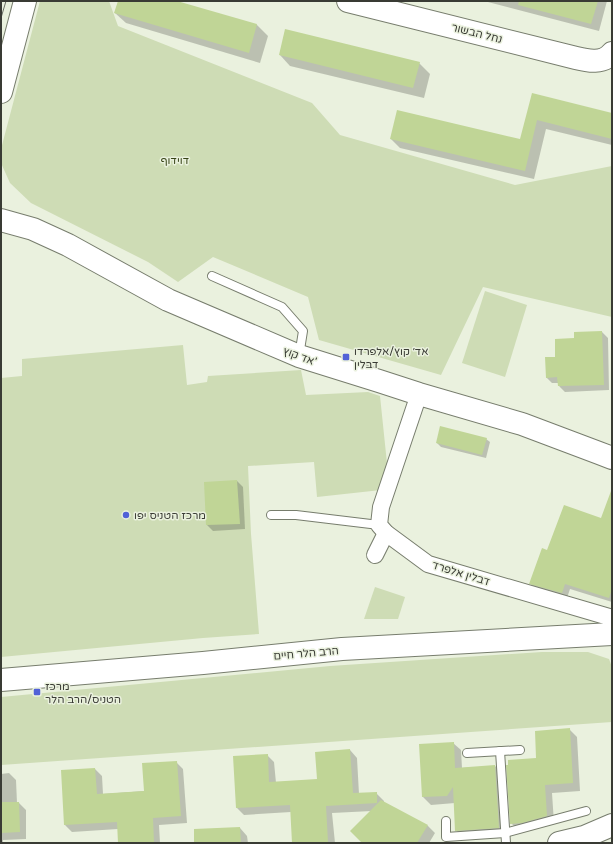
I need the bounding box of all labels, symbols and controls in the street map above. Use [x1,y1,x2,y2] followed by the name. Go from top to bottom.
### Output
[450,21,504,46] street label: נחל הבשור
[161,154,189,167] park label: דוידוף
[281,344,318,369] street label: אד קוץ'
[354,345,429,371] place label: אד׳ קוץ/אלפרדו דבלין
[341,352,351,362] marker: אד׳ קוץ/אלפרדו דבלין
[134,509,206,522] place label: מרכז הטניס יפו
[121,510,131,520] marker: מרכז הטניס יפו
[430,559,491,588] street label: דבלין אלפרד
[273,644,339,663] street label: הרב הלר חיים
[45,680,121,706] place label: מרכז הטניס/הרב הלר
[32,687,42,697] marker: מרכז הטניס/הרב הלר

